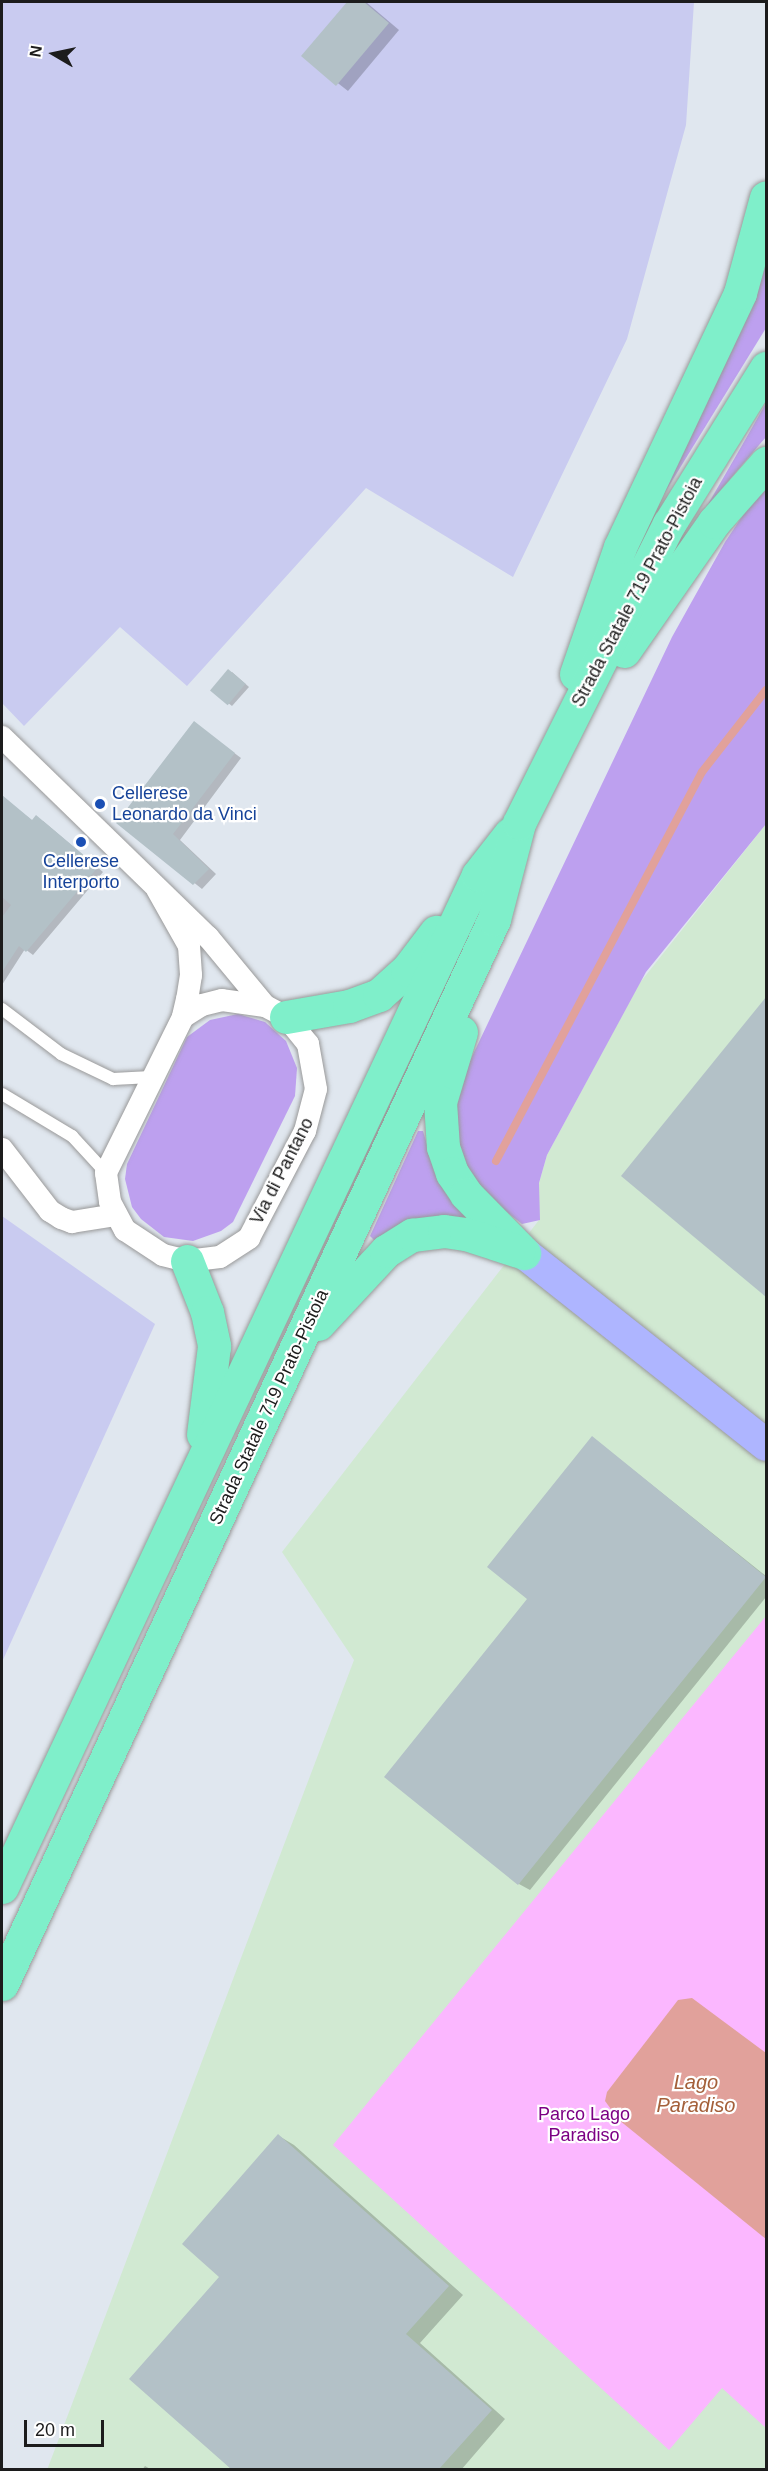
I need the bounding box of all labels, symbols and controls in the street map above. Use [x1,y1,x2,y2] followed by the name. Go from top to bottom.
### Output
[24,24,84,84] north arrow
[26,44,45,58] text: N
[567,473,707,711] street label: Strada Statale 719 Prato-Pistoia
[112,783,257,826] place label: Cellerese Leonardo da Vinci
[93,797,107,811] marker: Cellerese Leonardo da Vinci
[74,835,88,849] marker: Cellerese Interporto
[42,851,120,894] place label: Cellerese Interporto
[246,1114,318,1228] street label: Via di Pantano
[205,1286,333,1528] street label: Strada Statale 719 Prato-Pistoia
[657,2070,735,2117] water label: Lago Paradiso
[538,2104,630,2146] park label: Parco Lago Paradiso
[27,2408,106,2446] scale bar
[35,2420,75,2440] text: 20 m

